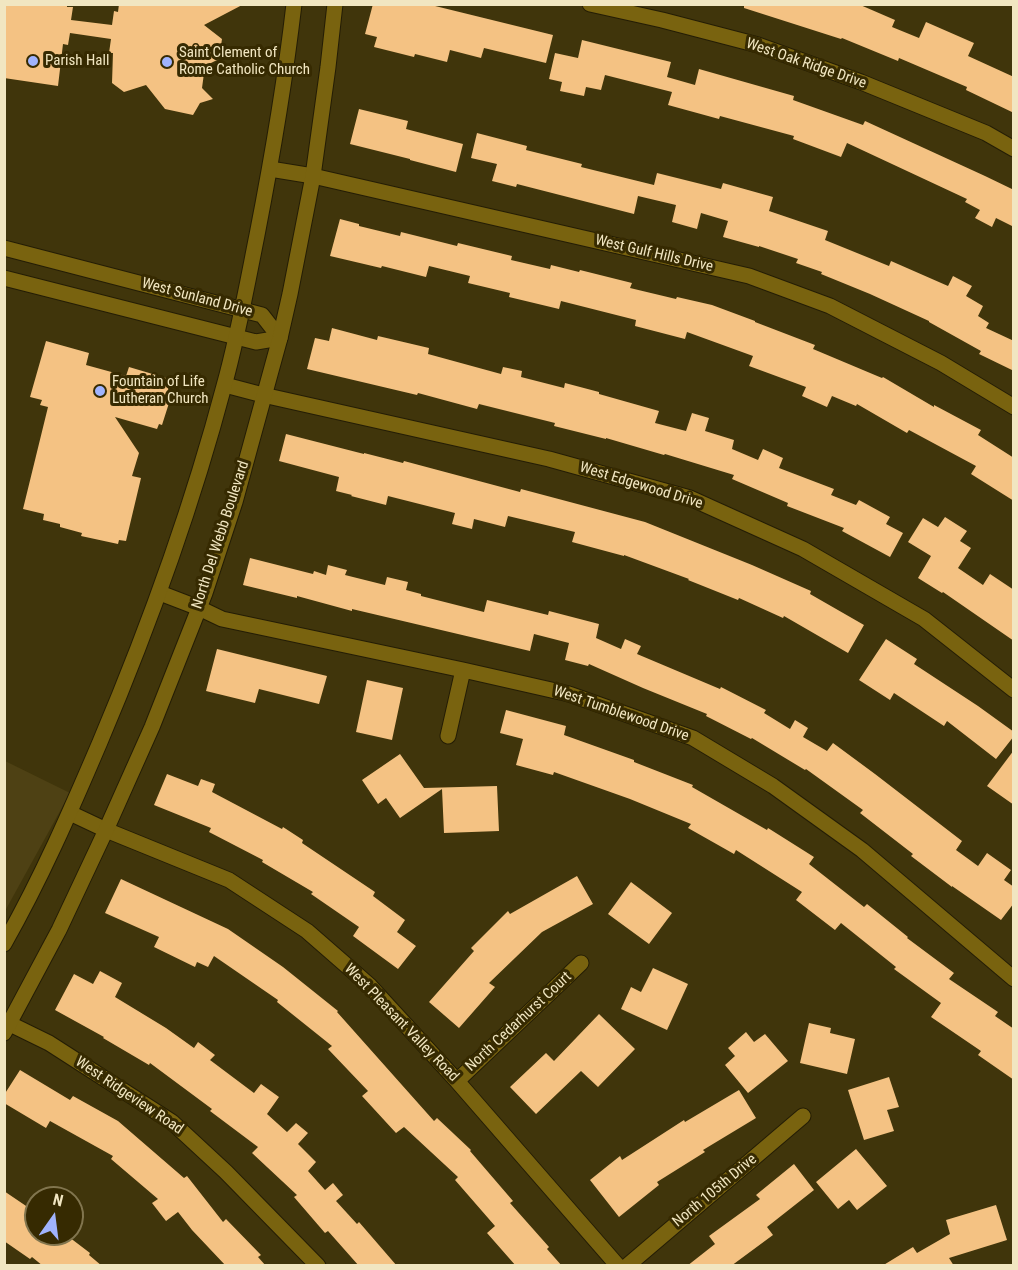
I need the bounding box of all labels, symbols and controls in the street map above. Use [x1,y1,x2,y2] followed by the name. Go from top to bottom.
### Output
[744,35,868,93] street label: West Oak Ridge Drive
[179,44,310,79] place label: Saint Clement of Rome Catholic Church
[45,52,109,70] place label: Parish Hall
[26,54,40,68] marker: Parish Hall
[160,55,174,69] marker: Saint Clement of Rome Catholic Church
[593,232,715,276] street label: West Gulf Hills Drive
[140,275,254,321] street label: West Sunland Drive
[112,373,209,408] place label: Fountain of Life Lutheran Church
[93,384,107,398] marker: Fountain of Life Lutheran Church
[189,459,253,611] street label: North Del Webb Boulevard
[577,459,705,513] street label: West Edgewood Drive
[551,682,691,746] street label: West Tumblewood Drive
[340,960,462,1086] street label: West Pleasant Valley Road
[462,968,576,1076] street label: North Cedarhurst Court
[72,1053,186,1139] street label: West Ridgeview Road
[669,1151,761,1231] street label: North 105th Drive
[24,1186,84,1246] north arrow
[51,1190,65,1210] text: N

